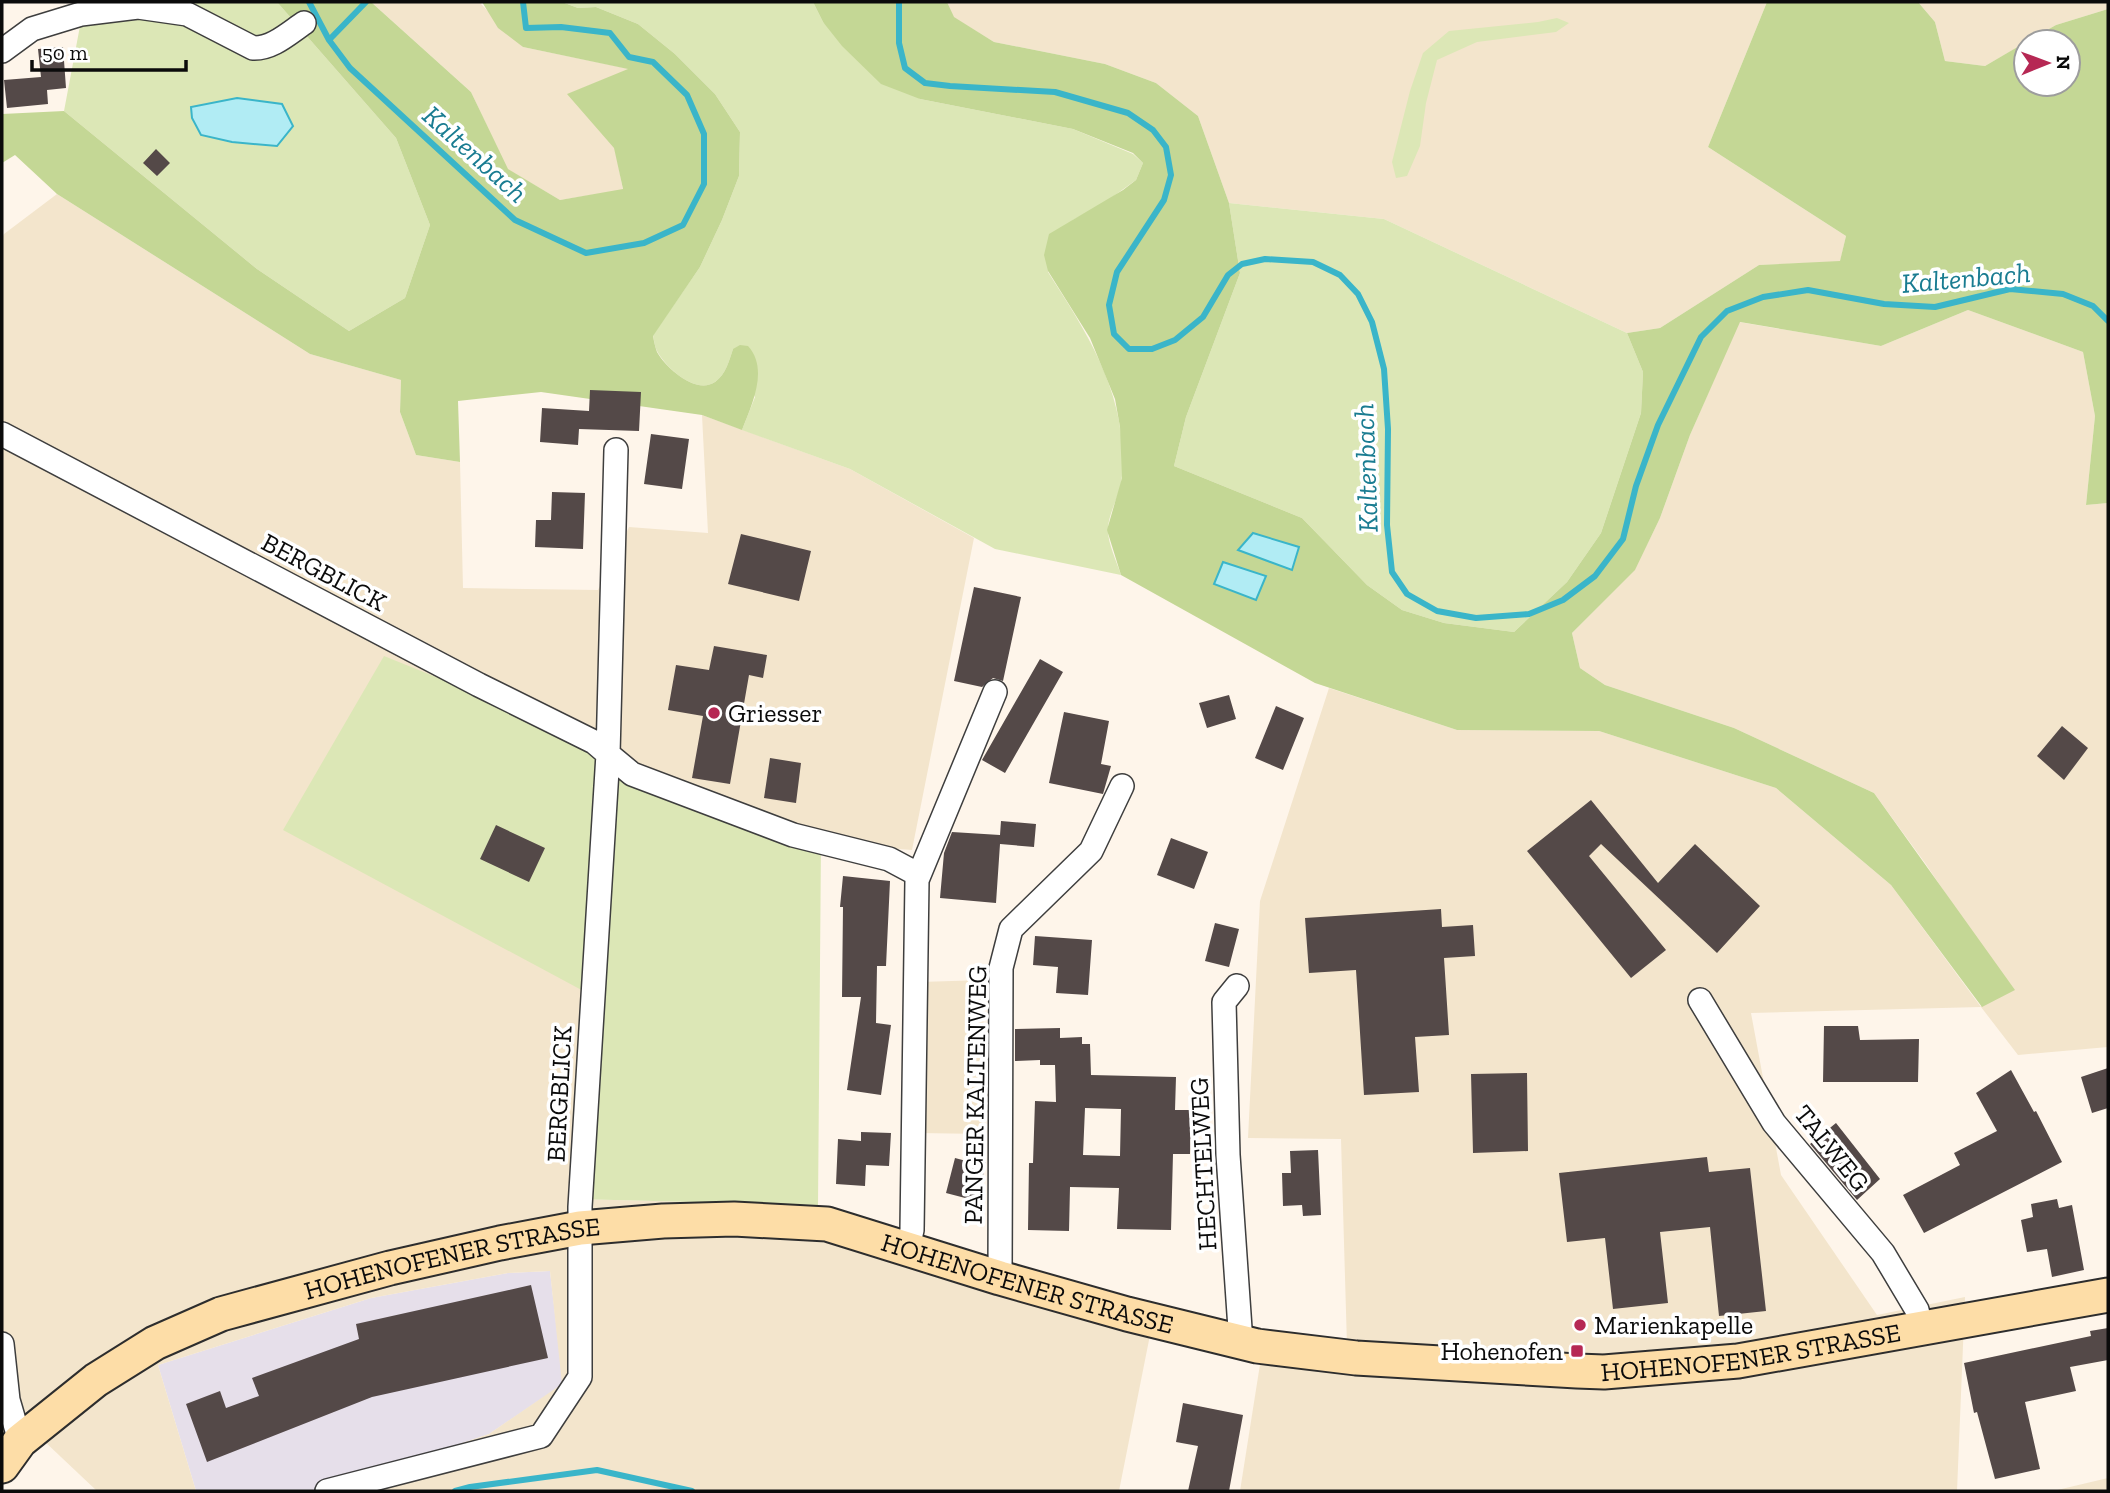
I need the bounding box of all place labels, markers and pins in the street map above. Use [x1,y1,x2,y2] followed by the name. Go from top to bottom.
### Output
[728,697,822,729] place label: Griesser
[706,705,722,721] marker: Griesser
[1594,1309,1753,1341] place label: Marienkapelle
[1572,1317,1588,1333] marker: Marienkapelle
[1440,1335,1563,1367] place label: Hohenofen
[1569,1343,1585,1359] marker: Hohenofen

